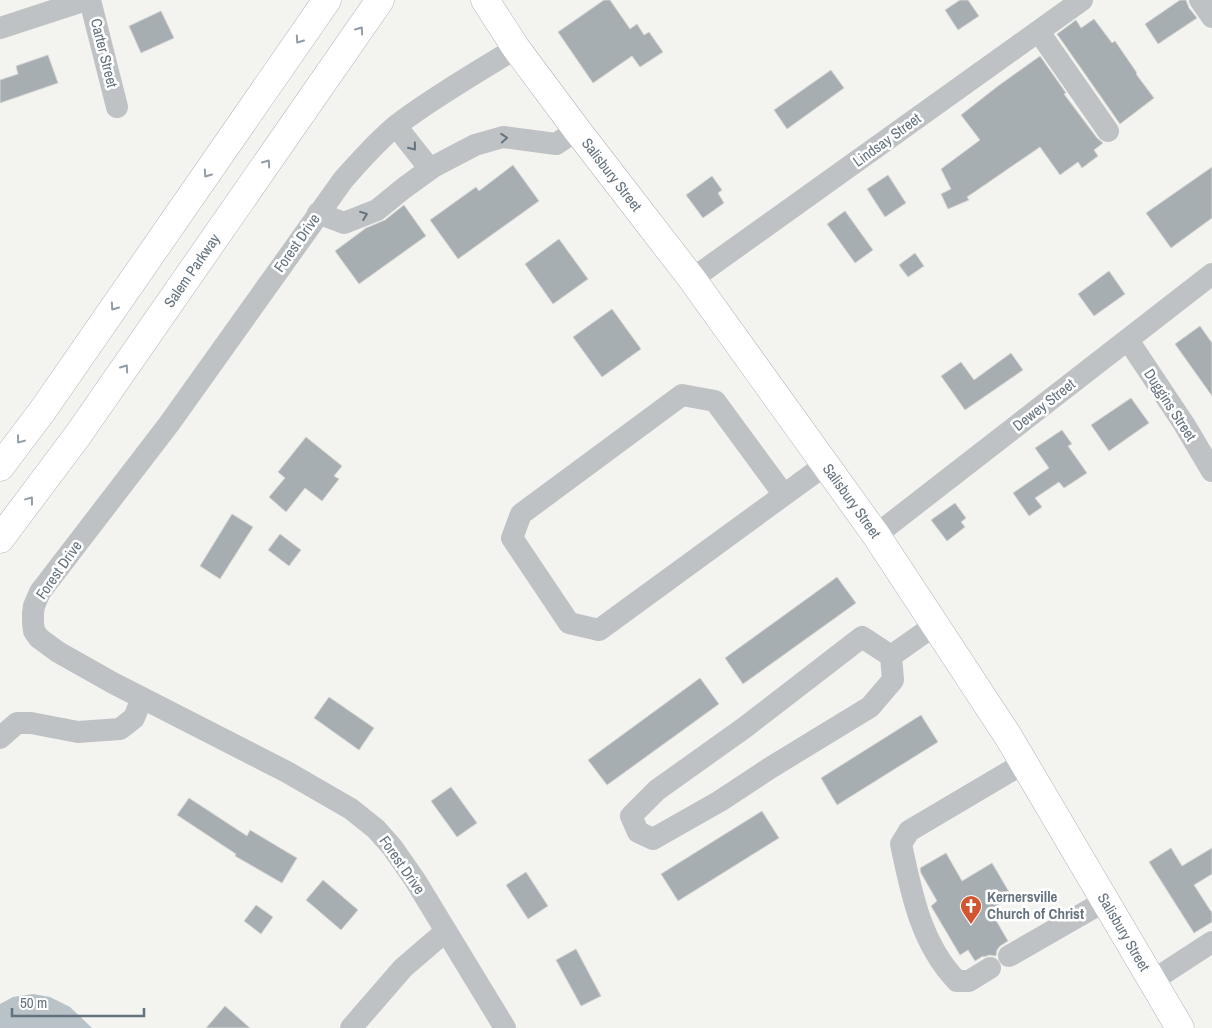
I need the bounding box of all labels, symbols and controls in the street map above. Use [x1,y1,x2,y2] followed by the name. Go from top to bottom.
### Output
[86,16,123,90] street label: Carter Street
[354,26,363,35] one-way arrow
[296,34,305,44] one-way arrow
[848,107,925,171] street label: Lindsay Street
[500,133,508,144] one-way arrow
[577,133,647,216] street label: Salisbury Street
[408,142,417,151] one-way arrow
[261,159,270,169] one-way arrow
[204,168,213,177] one-way arrow
[269,209,325,276] street label: Forest Drive
[359,211,368,221] one-way arrow
[159,229,225,312] street label: Salem Parkway
[111,301,120,311] one-way arrow
[119,364,128,374] one-way arrow
[1139,365,1202,445] street label: Duggins Street
[1008,373,1080,436] street label: Dewey Street
[18,434,26,443] one-way arrow
[818,459,887,543] street label: Salisbury Street
[24,496,33,506] one-way arrow
[31,536,87,603] street label: Forest Drive
[375,831,430,898] street label: Forest Drive
[987,886,1084,924] place label: Kernersville Church of Christ
[1093,889,1156,976] street label: Salisbury Street
[959,894,983,925] church icon: Kernersville Church of Christ
[12,986,145,1018] scale bar
[20,992,47,1013] text: 50 m

